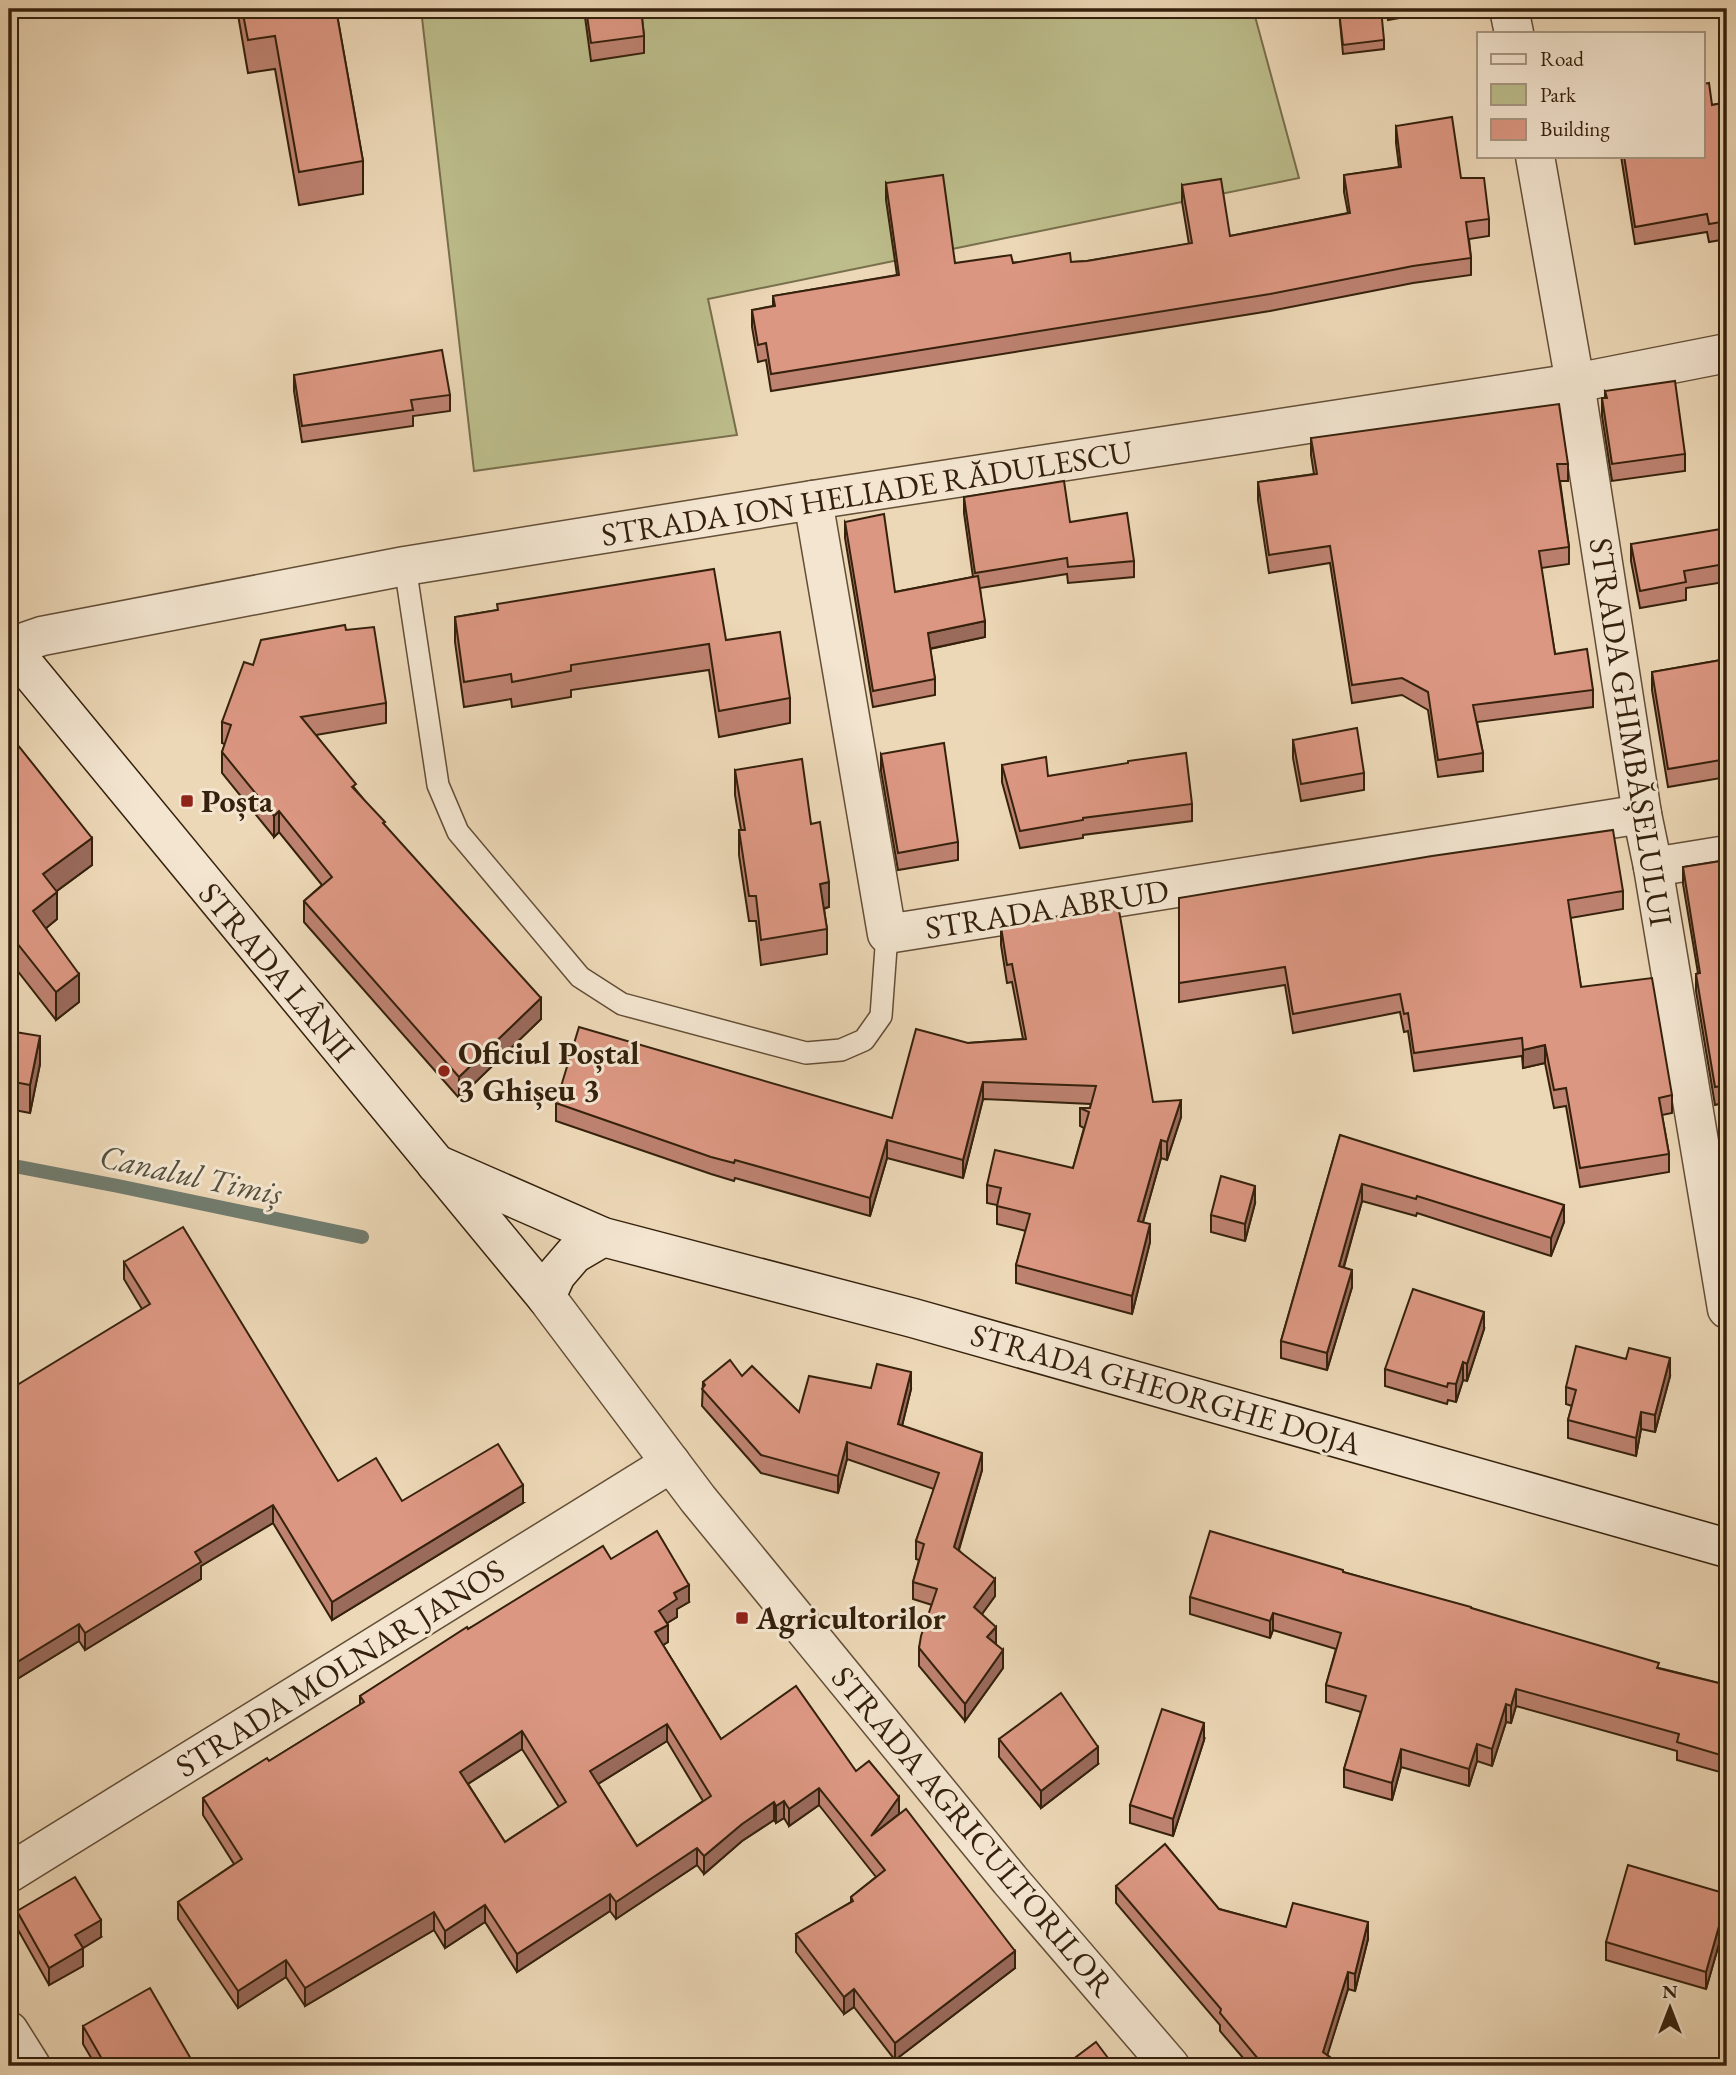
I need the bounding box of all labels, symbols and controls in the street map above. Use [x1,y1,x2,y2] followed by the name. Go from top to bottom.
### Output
[1477,32,1704,158] legend
[1540,45,1584,72] text: Road
[1540,81,1577,108] text: Park
[1540,115,1610,142] text: Building
[598,430,1136,556] street label: STRADA ION HELIADE RĂDULESCU
[1580,535,1682,929] street label: STRADA GHIMBĂȘELULUI
[201,780,274,822] place label: Poșta
[179,793,195,809] marker: Poșta
[922,869,1172,949] street label: STRADA ABRUD
[189,873,365,1071] street label: STRADA LÂNII
[458,1032,639,1111] place label: Oficiul Poștal 3 Ghișeu 3
[436,1063,452,1079] marker: Oficiul Poștal 3 Ghișeu 3
[96,1134,287,1215] water label: Canalul Timiș
[966,1313,1367,1465] street label: STRADA GHEORGHE DOJA
[167,1549,513,1787] street label: STRADA MOLNAR JANOS
[755,1597,947,1639] place label: Agricultorilor
[734,1610,750,1626] marker: Agricultorilor
[822,1657,1124,2005] street label: STRADA AGRICULTORILOR
[1634,1974,1704,2044] north arrow
[1662,1979,1678,2004] text: N

